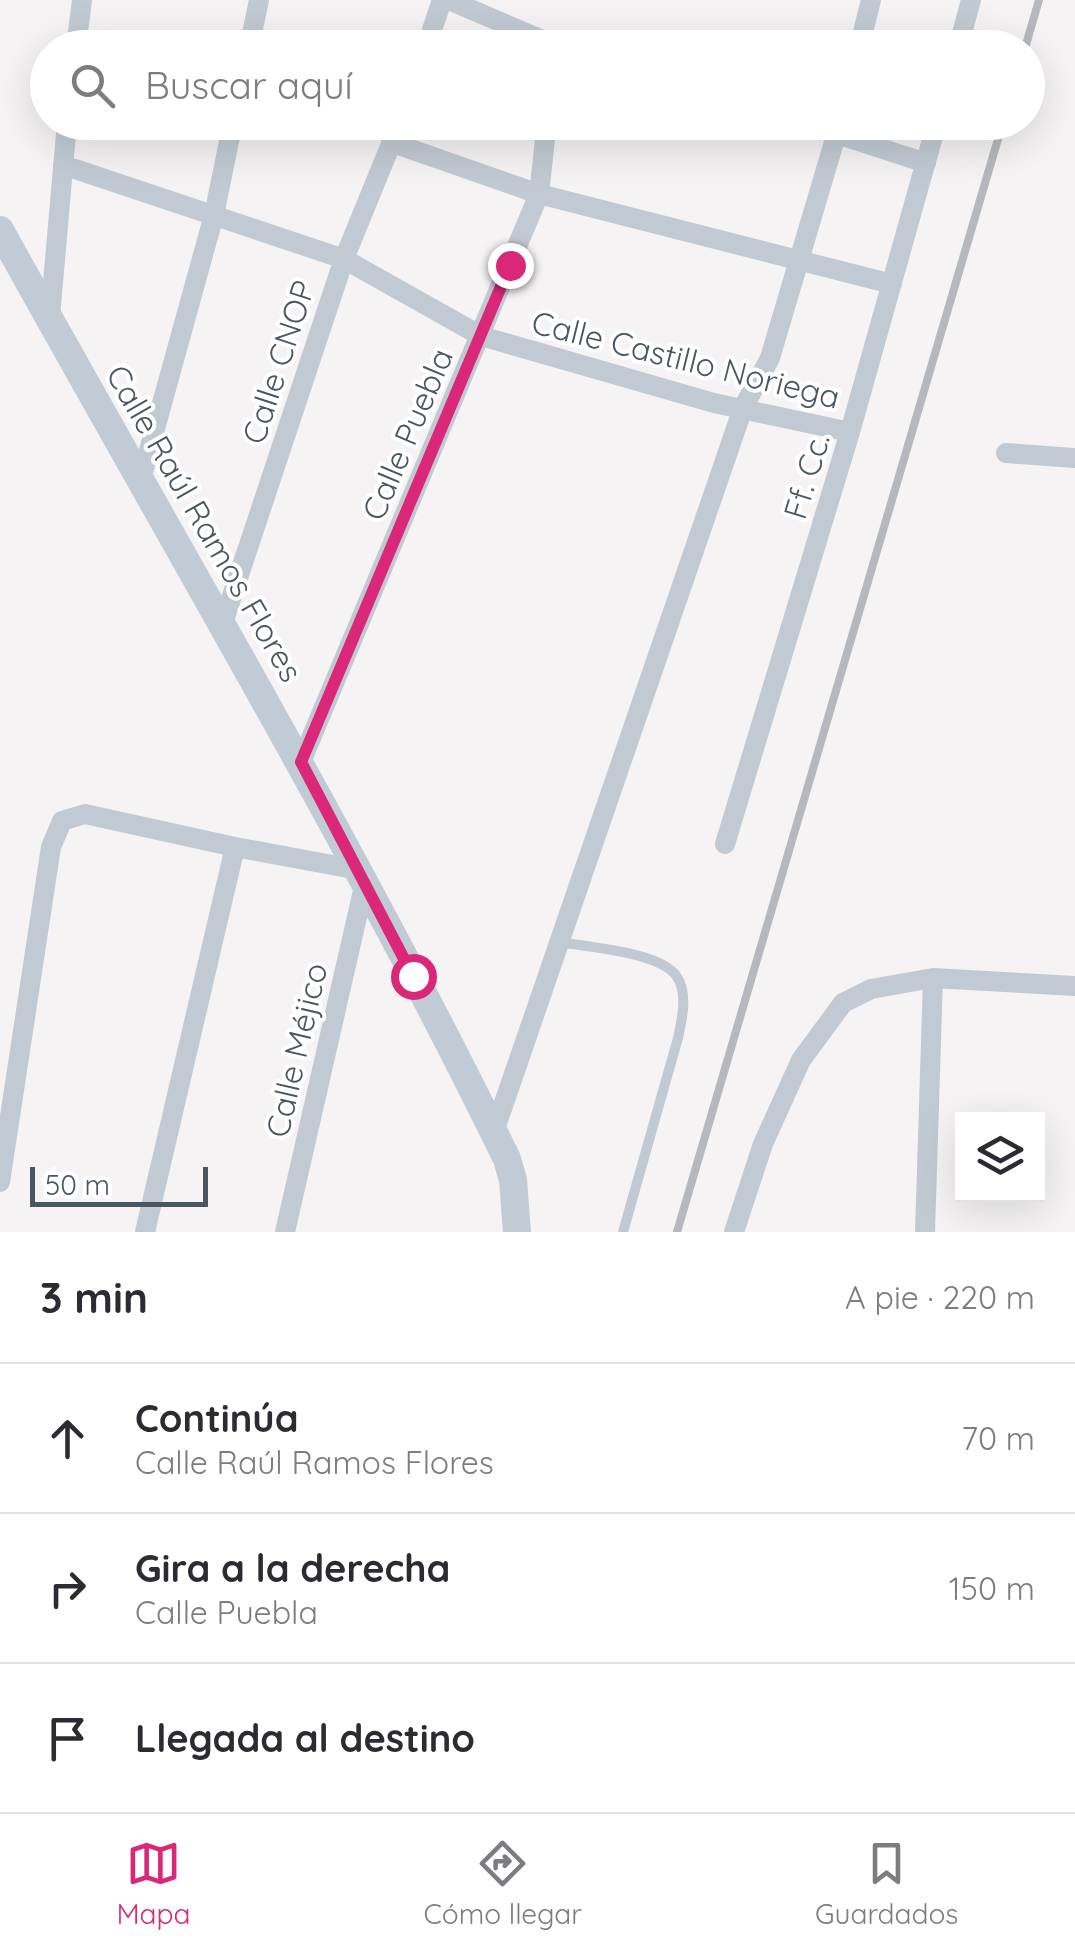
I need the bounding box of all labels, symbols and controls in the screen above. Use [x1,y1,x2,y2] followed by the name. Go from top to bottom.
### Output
[30,30,1045,140] search box
[65,58,120,113] icon: search
[145,61,353,109] text: Buscar aquí
[488,243,534,289] route end
[233,275,323,449] street label: Calle CNOP
[528,301,844,417] street label: Calle Castillo Noriega
[353,342,461,526] street label: Calle Puebla
[98,358,312,688] street label: Calle Raúl Ramos Flores
[774,428,838,524] street label: Ff. Cc.
[391,954,437,1000] route start
[257,959,335,1141] street label: Calle Méjico
[955,1112,1045,1202] map controls
[955,1112,1045,1202] button: layers
[30,1162,208,1206] scale bar
[45,1167,110,1202] text: 50 m
[40,1271,148,1324] text: 3 min
[845,1277,1035,1317] text: A pie · 220 m
[135,1394,299,1442] text: Continúa
[40,1411,95,1466] icon: ahead
[962,1418,1035,1458] text: 70 m
[135,1442,494,1482] text: Calle Raúl Ramos Flores
[135,1544,450,1592] text: Gira a la derecha
[40,1561,95,1616] icon: right
[949,1568,1035,1608] text: 150 m
[135,1592,318,1632] text: Calle Puebla
[40,1711,95,1766] icon: arrive
[135,1714,475,1762] text: Llegada al destino
[116,1836,191,1931] tab: Mapa
[423,1836,582,1931] tab: Cómo llegar
[815,1836,959,1931] tab: Guardados

